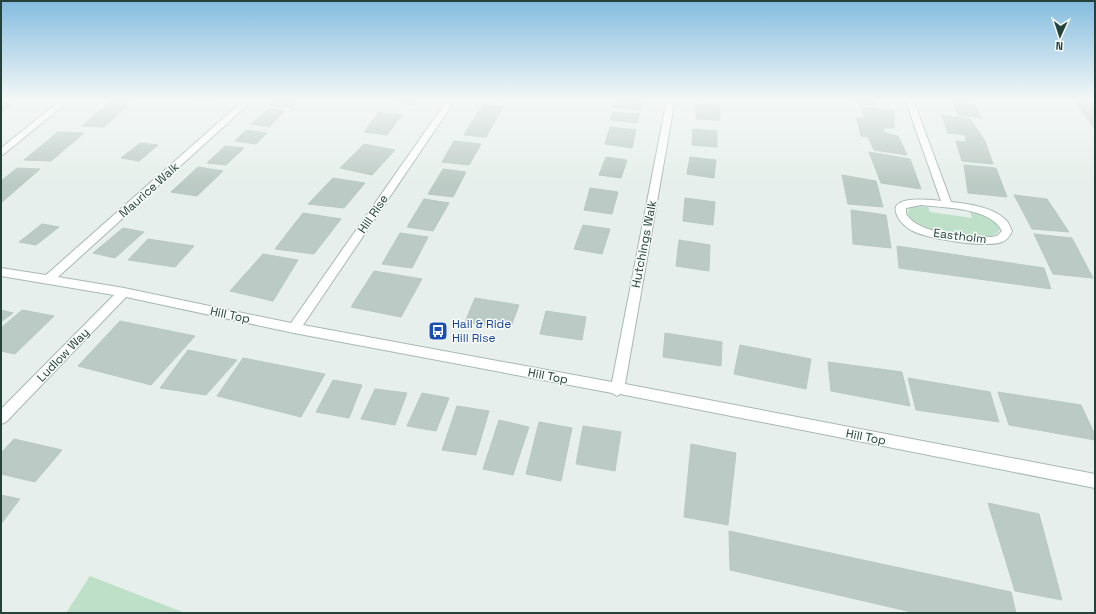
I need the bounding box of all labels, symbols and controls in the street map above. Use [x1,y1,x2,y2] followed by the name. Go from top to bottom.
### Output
[1040,16,1080,56] north arrow
[1055,39,1064,53] text: N
[115,158,183,221] street label: Maurice Walk
[354,191,392,237] street label: Hill Rise
[628,198,660,289] street label: Hutchings Walk
[933,225,987,247] street label: Eastholm
[209,303,252,327] street label: Hill Top
[452,316,511,346] place label: Hail & Ride Hill Rise
[427,320,449,342] bus stop icon: Hail & Ride Hill Rise
[33,325,93,385] street label: Ludlow Way
[527,364,570,388] street label: Hill Top
[845,425,888,449] street label: Hill Top

